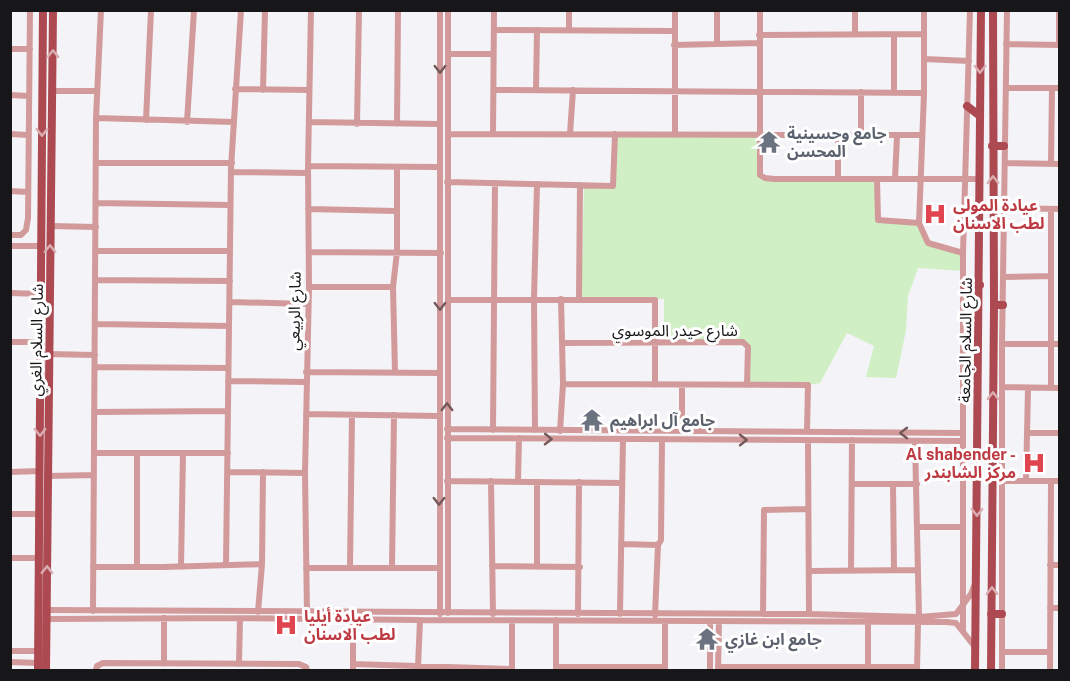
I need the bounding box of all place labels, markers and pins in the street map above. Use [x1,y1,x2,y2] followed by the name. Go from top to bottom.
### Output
[787,124,887,161] place label: جامع وحسينية المحسن
[756,129,782,155] temple icon: جامع وحسينية المحسن
[953,196,1045,233] place label: عيادة المولى لطب الاسنان
[922,201,948,227] hospital icon: عيادة المولى لطب الاسنان
[579,407,605,433] temple icon: جامع آل ابراهيم
[610,411,715,433] place label: جامع آل ابراهيم
[906,445,1016,482] place label: Al shabender - مركز الشابندر
[1021,450,1047,476] hospital icon: Al shabender - مركز الشابندر
[304,607,396,644] place label: عيادة أيليا لطب الاسنان
[273,612,299,638] hospital icon: عيادة أيليا لطب الاسنان
[694,626,720,652] temple icon: جامع ابن غازي
[725,630,822,653] place label: جامع ابن غازي

